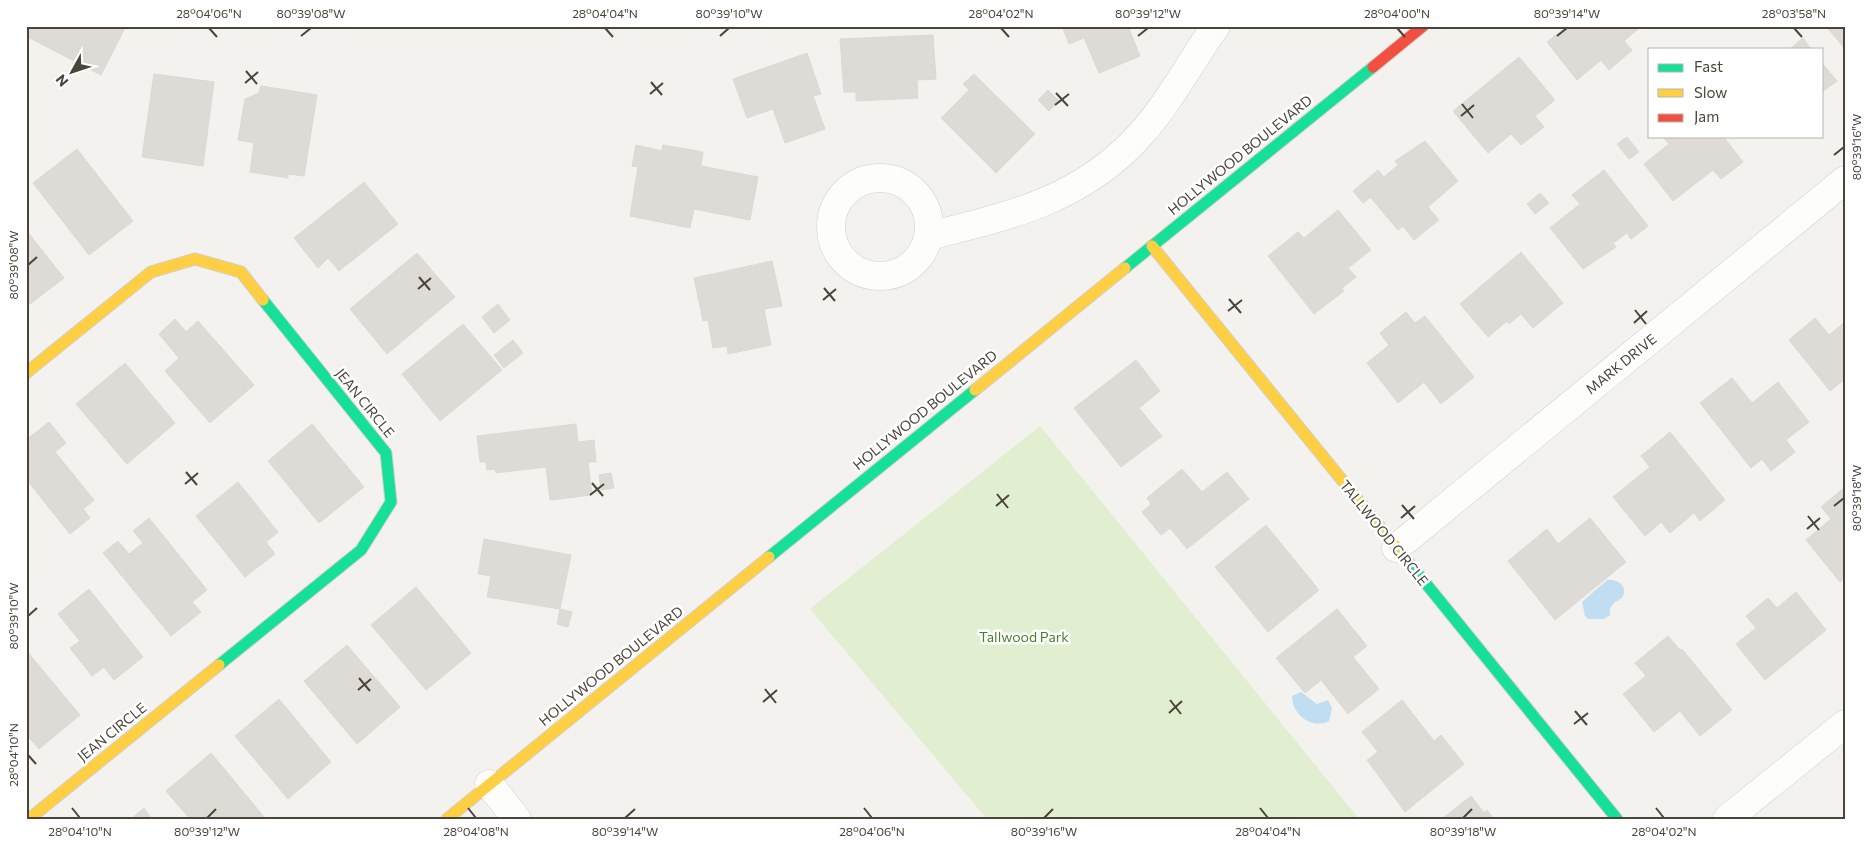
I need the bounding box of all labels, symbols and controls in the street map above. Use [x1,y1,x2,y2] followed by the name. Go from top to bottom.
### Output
[176,6,242,20] text: 28°04'06"N
[276,6,346,20] text: 80°39'08"W
[572,6,638,20] text: 28°04'04"N
[696,6,762,20] text: 80°39'10"W
[969,6,1033,20] text: 28°04'02"N
[1115,6,1181,20] text: 80°39'12"W
[1364,6,1430,20] text: 28°04'00"N
[1534,6,1600,20] text: 80°39'14"W
[1762,6,1826,20] text: 28°03'58"N
[48,48,98,98] north arrow
[1648,48,1824,138] legend
[1694,57,1723,75] text: Fast
[52,71,72,90] text: N
[1694,83,1727,101] text: Slow
[1164,91,1315,218] street label: HOLLYWOOD BOULEVARD
[1694,107,1719,125] text: Jam
[1849,114,1863,180] text: 80°39'16"W
[6,230,20,300] text: 80°39'08"W
[1582,330,1659,397] street label: MARK DRIVE
[849,346,1000,473] street label: HOLLYWOOD BOULEVARD
[332,365,398,441] street label: JEAN CIRCLE
[1849,465,1863,531] text: 80°39'18"W
[1337,477,1432,589] street label: TALLWOOD CIRCLE
[6,583,20,649] text: 80°39'10"W
[535,602,686,729] street label: HOLLYWOOD BOULEVARD
[979,628,1069,645] park label: Tallwood Park
[74,699,150,765] street label: JEAN CIRCLE
[6,723,20,787] text: 28°04'10"N
[48,824,112,838] text: 28°04'10"N
[174,824,240,838] text: 80°39'12"W
[443,824,509,838] text: 28°04'08"N
[592,824,658,838] text: 80°39'14"W
[839,824,905,838] text: 28°04'06"N
[1011,824,1077,838] text: 80°39'16"W
[1235,824,1301,838] text: 28°04'04"N
[1430,824,1496,838] text: 80°39'18"W
[1632,824,1696,838] text: 28°04'02"N

